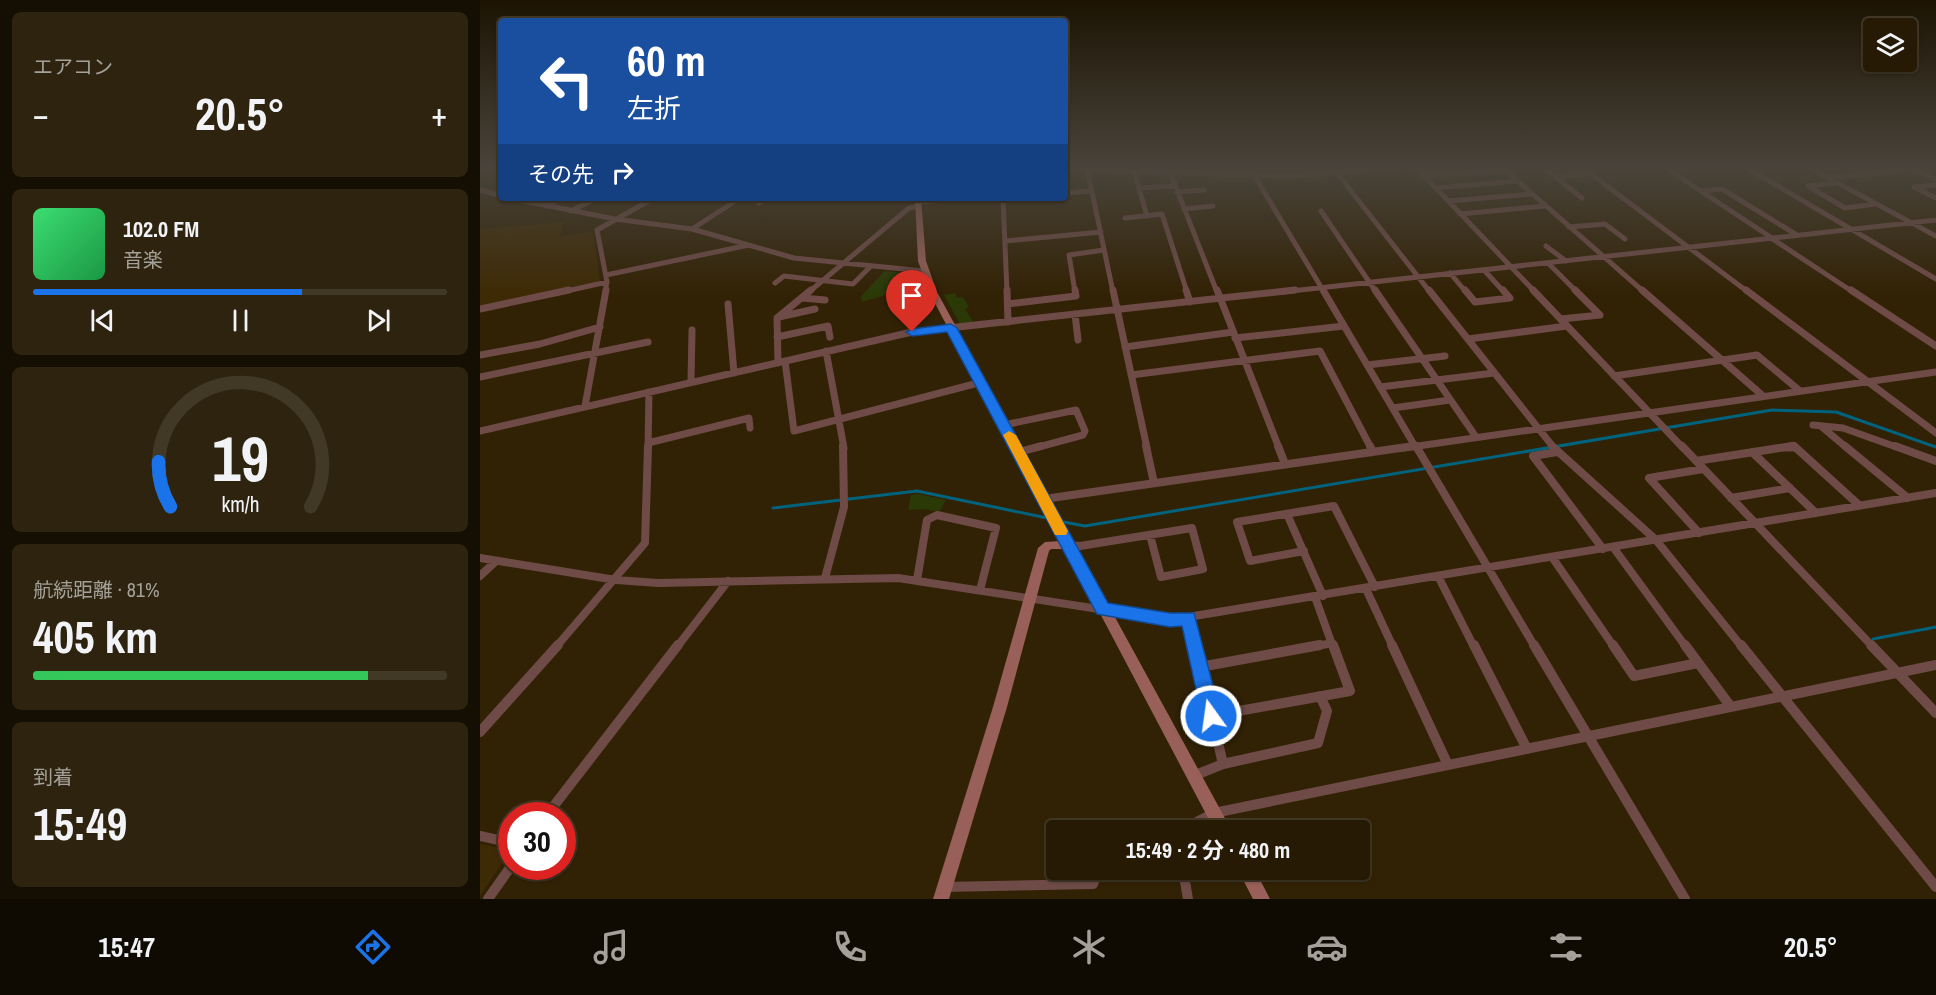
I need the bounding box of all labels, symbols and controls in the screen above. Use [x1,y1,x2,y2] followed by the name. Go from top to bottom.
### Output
[1863,18,1917,72] map controls
[1863,18,1917,72] button: layers
[627,33,706,89] text: 60 m
[528,42,606,120] icon: left
[33,53,113,80] text: エアコン
[195,83,285,144] text: 20.5°
[627,90,681,126] text: 左折
[33,92,49,136] text: −
[431,92,447,136] text: +
[606,156,639,189] icon: right
[528,159,594,189] text: その先
[123,214,199,244] text: 102.0 FM
[123,246,163,273] text: 音楽
[886,270,937,332] pin
[895,279,928,312] icon: arrive
[86,304,119,337] icon: previous
[224,304,257,337] icon: pause
[362,304,395,337] icon: next
[212,416,268,500] text: 19
[221,490,259,519] text: km/h
[33,576,160,603] text: 航続距離 · 81%
[33,606,158,667] text: 405 km
[1179,684,1243,748] position arrow
[33,763,73,790] text: 到着
[33,793,127,854] text: 15:49
[498,802,576,880] speed limit sign: 30
[1126,835,1290,865] text: 15:49 · 2 分 · 480 m
[352,926,394,968] icon: directions
[590,926,632,968] icon: music
[829,926,871,968] icon: phone
[1068,926,1110,968] icon: climate
[1306,926,1348,968] icon: car
[1545,926,1587,968] icon: filters
[98,929,155,965] text: 15:47
[1784,929,1838,965] text: 20.5°

